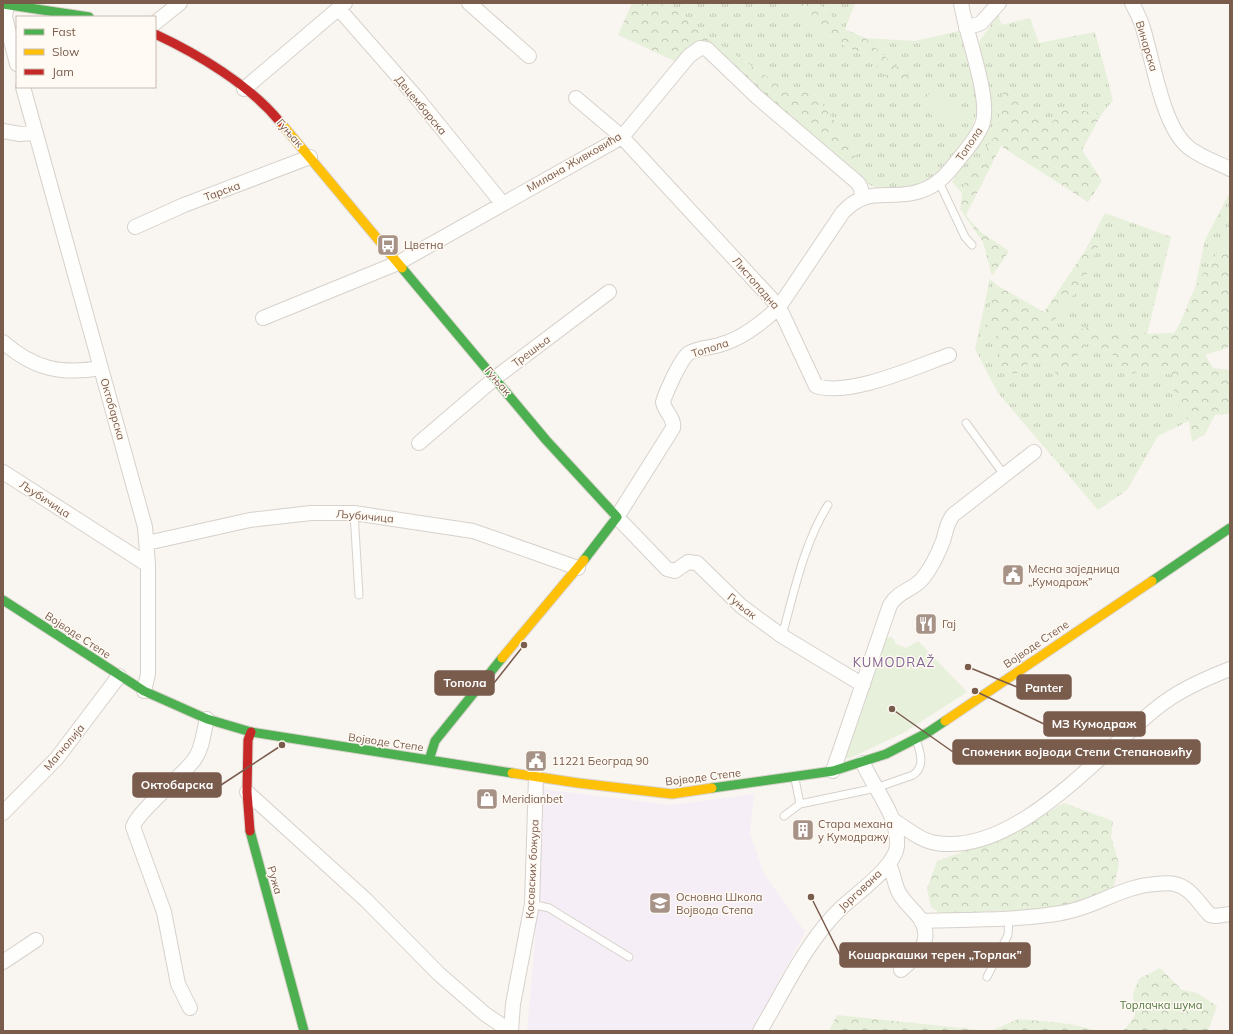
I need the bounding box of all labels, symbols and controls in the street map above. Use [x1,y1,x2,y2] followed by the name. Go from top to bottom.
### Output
[16,16,156,88] legend
[1133,19,1161,73] street label: Винарска
[52,24,76,39] text: Fast
[52,44,80,59] text: Slow
[52,64,74,79] text: Jam
[392,72,450,138] street label: Децембарска
[274,116,306,150] street label: Гуњак
[953,124,985,164] street label: Топола
[524,129,624,195] street label: Милана Живковића
[202,178,242,204] street label: Тарска
[375,232,401,258] bus stop icon: Цветна
[404,238,443,252] place label: Цветна
[729,254,783,312] street label: Листопадна
[509,332,553,370] street label: Трешња
[690,335,730,361] street label: Топола
[482,364,514,398] street label: Гуњак
[97,376,129,442] street label: Октобарска
[17,477,73,521] street label: Љубичица
[336,507,394,525] street label: Љубичица
[1000,562,1026,588] public building icon: Месна заједница „Кумодраж”
[1028,562,1120,589] place label: Месна заједница „Кумодраж”
[725,590,760,622] street label: Гуњак
[42,608,114,662] street label: Војводе Степе
[913,611,939,637] restaurant icon: Гај
[942,617,956,631] place label: Гај
[1001,617,1071,671] street label: Војводе Степе
[853,654,935,670] district label: KUMODRAŽ
[435,671,494,695] callout: Топола
[443,675,487,690] text: Топола
[1017,675,1071,699] callout: Panter
[1025,680,1063,695] text: Panter
[1044,712,1145,736] callout: МЗ Кумодраж
[1052,716,1137,731] text: МЗ Кумодраж
[41,721,87,773] street label: Магнолија
[347,730,425,754] street label: Војводе Степе
[953,740,1200,764] callout: Споменик војводи Степи Степановићу
[962,744,1193,759] text: Споменик војводи Степи Степановићу
[523,748,549,774] public building icon: 11221 Београд 90
[552,754,649,768] place label: 11221 Београд 90
[664,765,742,789] street label: Војводе Степе
[133,773,221,797] callout: Октобарска
[141,777,213,792] text: Октобарска
[474,786,500,812] shop icon: Meridianbet
[502,792,563,806] place label: Meridianbet
[790,817,816,843] building icon: Стара механа у Кумодражу
[818,817,893,844] place label: Стара механа у Кумодражу
[522,819,542,919] street label: Косовских божура
[264,864,286,896] street label: Ружа
[835,866,885,914] street label: Јоргована
[647,890,673,916] school or university icon: Основна Школа Војвода Степа
[676,890,763,917] place label: Основна Школа Војвода Степа
[840,943,1030,967] callout: Кошаркашки терен „Торлак”
[848,947,1022,962] text: Кошаркашки терен „Торлак”
[1120,998,1202,1012] park label: Торлачка шума

